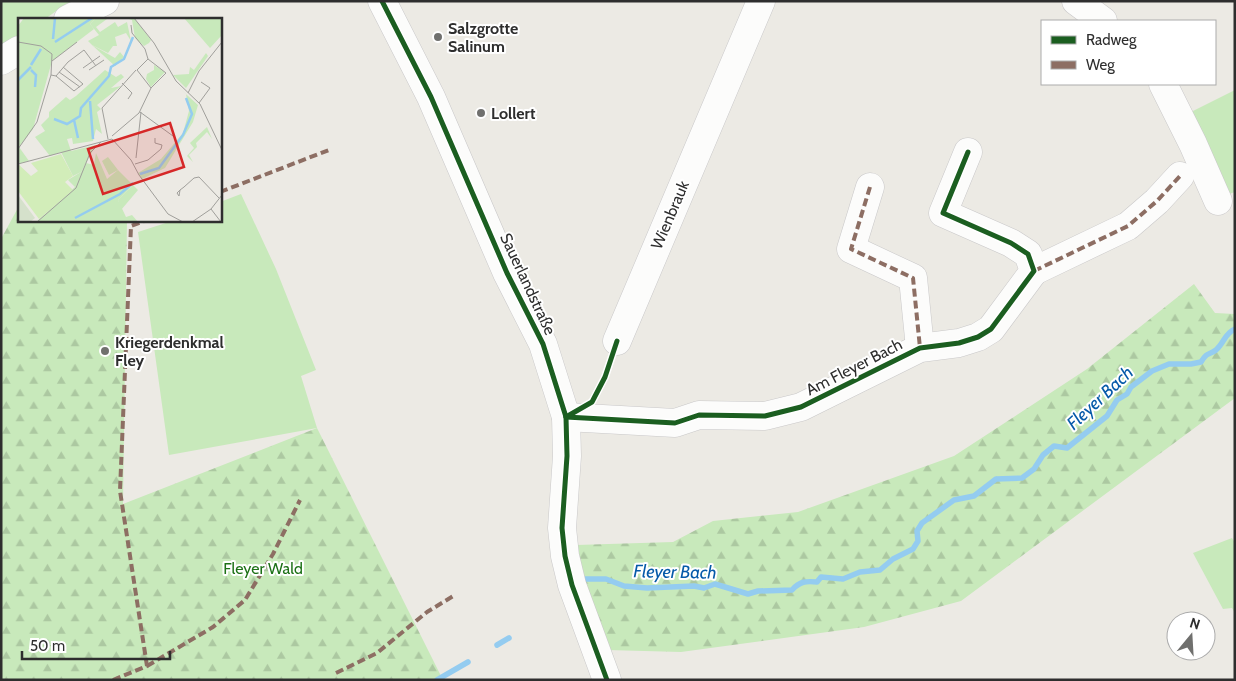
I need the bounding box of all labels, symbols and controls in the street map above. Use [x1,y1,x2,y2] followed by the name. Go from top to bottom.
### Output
[18,18,221,221] inset map
[448,19,518,56] place label: Salzgrotte Salinum
[1041,20,1216,85] legend
[432,31,444,43] marker: Salzgrotte Salinum
[1086,31,1137,49] text: Radweg
[1086,56,1115,74] text: Weg
[491,104,536,123] place label: Lollert
[475,107,487,119] marker: Lollert
[647,177,693,252] street label: Wienbrauk
[496,230,560,338] street label: Sauerlandstraße
[115,333,224,370] place label: Kriegerdenkmal Fley
[803,335,905,399] street label: Am Fleyer Bach
[99,345,111,357] marker: Kriegerdenkmal Fley
[1062,362,1138,434] water label: Fleyer Bach
[223,559,303,578] park label: Fleyer Wald
[633,560,717,584] water label: Fleyer Bach
[1166,611,1216,661] north arrow
[1188,614,1203,634] text: N
[22,628,170,660] scale bar
[30,637,65,655] text: 50 m

